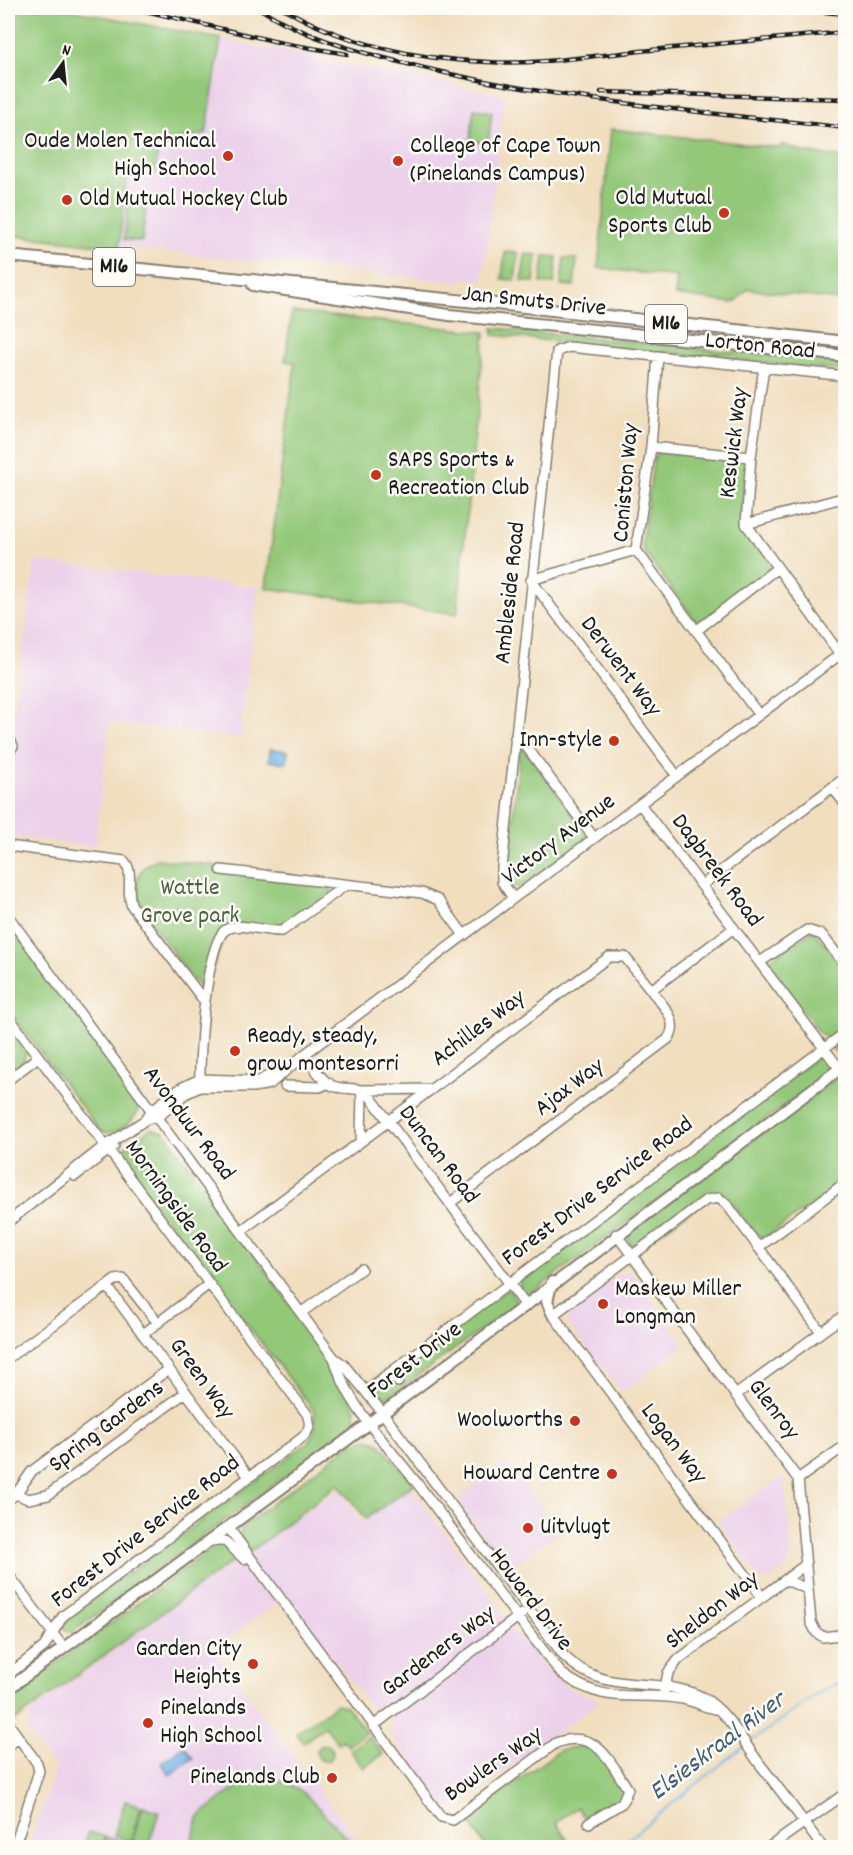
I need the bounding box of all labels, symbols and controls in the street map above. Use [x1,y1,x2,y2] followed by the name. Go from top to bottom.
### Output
[33,33,93,93] north arrow
[59,39,73,63] text: N
[24,125,216,187] place label: Oude Molen Technical High School
[410,130,601,192] place label: College of Cape Town (Pinelands Campus)
[221,149,235,163] marker: Oude Molen Technical High School
[391,154,405,168] marker: College of Cape Town (Pinelands Campus)
[608,182,712,244] place label: Old Mutual Sports Club
[79,183,288,217] place label: Old Mutual Hockey Club
[60,193,74,207] marker: Old Mutual Hockey Club
[717,206,731,220] marker: Old Mutual Sports Club
[93,248,135,286] road number: M16
[460,278,608,326] street label: Jan Smuts Drive
[645,305,687,343] road number: M16
[703,324,817,370] street label: Lorton Road
[711,384,759,500] street label: Keswick Way
[605,421,649,544] street label: Coniston Way
[388,444,529,506] place label: SAPS Sports & Recreation Club
[369,468,383,482] marker: SAPS Sports & Recreation Club
[487,520,535,666] street label: Ambleside Road
[571,610,670,725] street label: Derwent Way
[519,724,602,758] place label: Inn-style
[607,734,621,748] marker: Inn-style
[495,786,623,894] street label: Victory Avenue
[662,807,770,935] street label: Dagbreek Road
[141,872,239,934] park label: Wattle Grove park
[425,981,534,1076] street label: Achilles Way
[247,1020,399,1082] place label: Ready, steady, grow montesorri
[228,1044,242,1058] marker: Ready, steady, grow montesorri
[528,1050,613,1126] street label: Ajax Way
[133,1059,243,1189] street label: Avonduur Road
[389,1098,487,1212] street label: Duncan Road
[495,1109,701,1275] street label: Forest Drive Service Road
[115,1133,235,1281] street label: Morningside Road
[615,1273,741,1335] place label: Maskew Miller Longman
[596,1297,610,1311] marker: Maskew Miller Longman
[360,1314,470,1408] street label: Forest Drive
[160,1331,243,1428] street label: Green Way
[42,1372,172,1482] street label: Spring Gardens
[739,1372,808,1449] street label: Glenroy
[631,1396,716,1493] street label: Logan Way
[457,1404,563,1438] place label: Woolworths
[568,1414,582,1428] marker: Woolworths
[44,1447,248,1617] street label: Forest Drive Service Road
[463,1457,600,1491] place label: Howard Centre
[605,1467,619,1481] marker: Howard Centre
[540,1511,610,1545] place label: Uitvlugt
[521,1521,535,1535] marker: Uitvlugt
[480,1541,580,1659] street label: Howard Drive
[659,1563,768,1659] street label: Sheldon Way
[375,1597,504,1706] street label: Gardeners Way
[135,1633,242,1695] place label: Garden City Heights
[246,1657,260,1671] marker: Garden City Heights
[642,1681,797,1811] water label: Elsieskraal River
[160,1692,262,1754] place label: Pinelands High School
[141,1716,155,1730] marker: Pinelands High School
[438,1718,551,1811] street label: Bowlers Way
[190,1761,320,1795] place label: Pinelands Club
[325,1771,339,1785] marker: Pinelands Club

